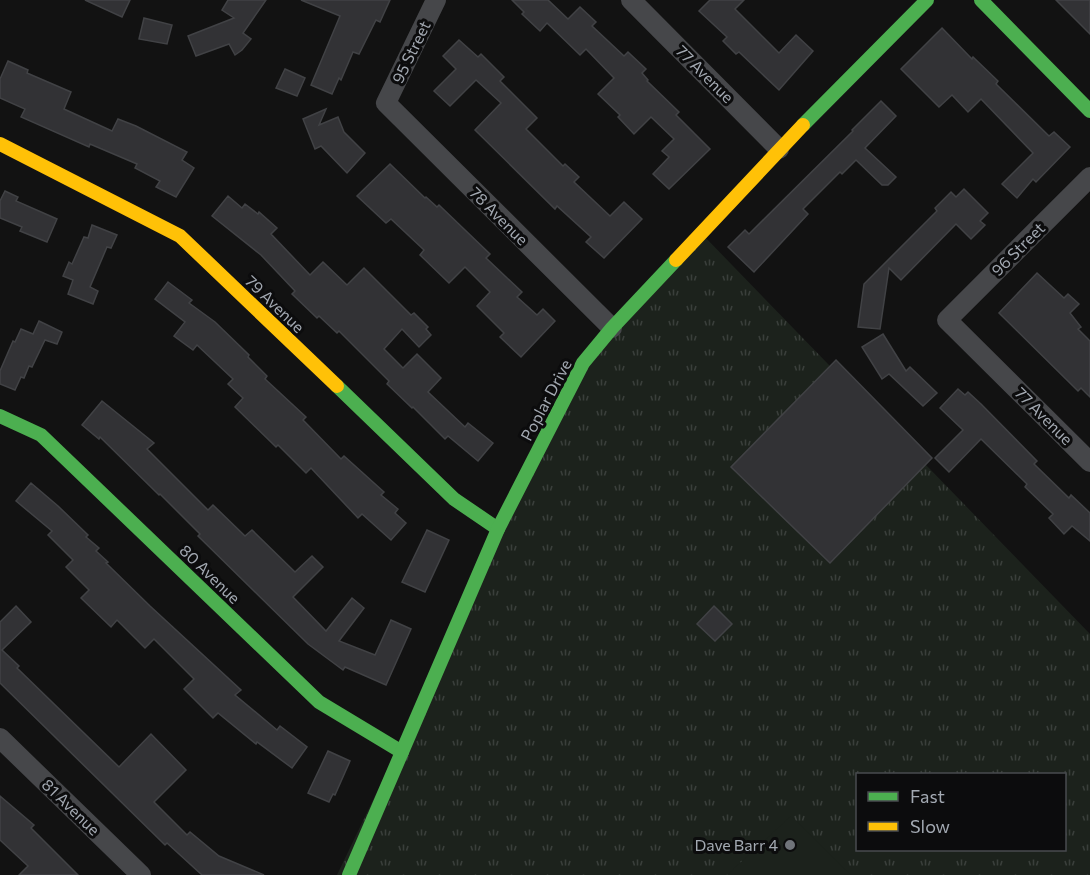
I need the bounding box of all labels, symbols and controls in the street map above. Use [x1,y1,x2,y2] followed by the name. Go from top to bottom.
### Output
[387,17,434,86] street label: 95 Street
[673,41,738,106] street label: 77 Avenue
[466,183,532,249] street label: 78 Avenue
[987,218,1049,279] street label: 96 Street
[242,271,309,336] street label: 79 Avenue
[516,356,575,444] street label: Poplar Drive
[1012,383,1077,448] street label: 77 Avenue
[176,540,244,607] street label: 80 Avenue
[856,773,1066,851] legend
[39,774,104,839] street label: 81 Avenue
[910,785,945,807] text: Fast
[910,815,950,837] text: Slow
[694,835,778,854] place label: Dave Barr 4
[783,838,797,852] marker: Dave Barr 4

